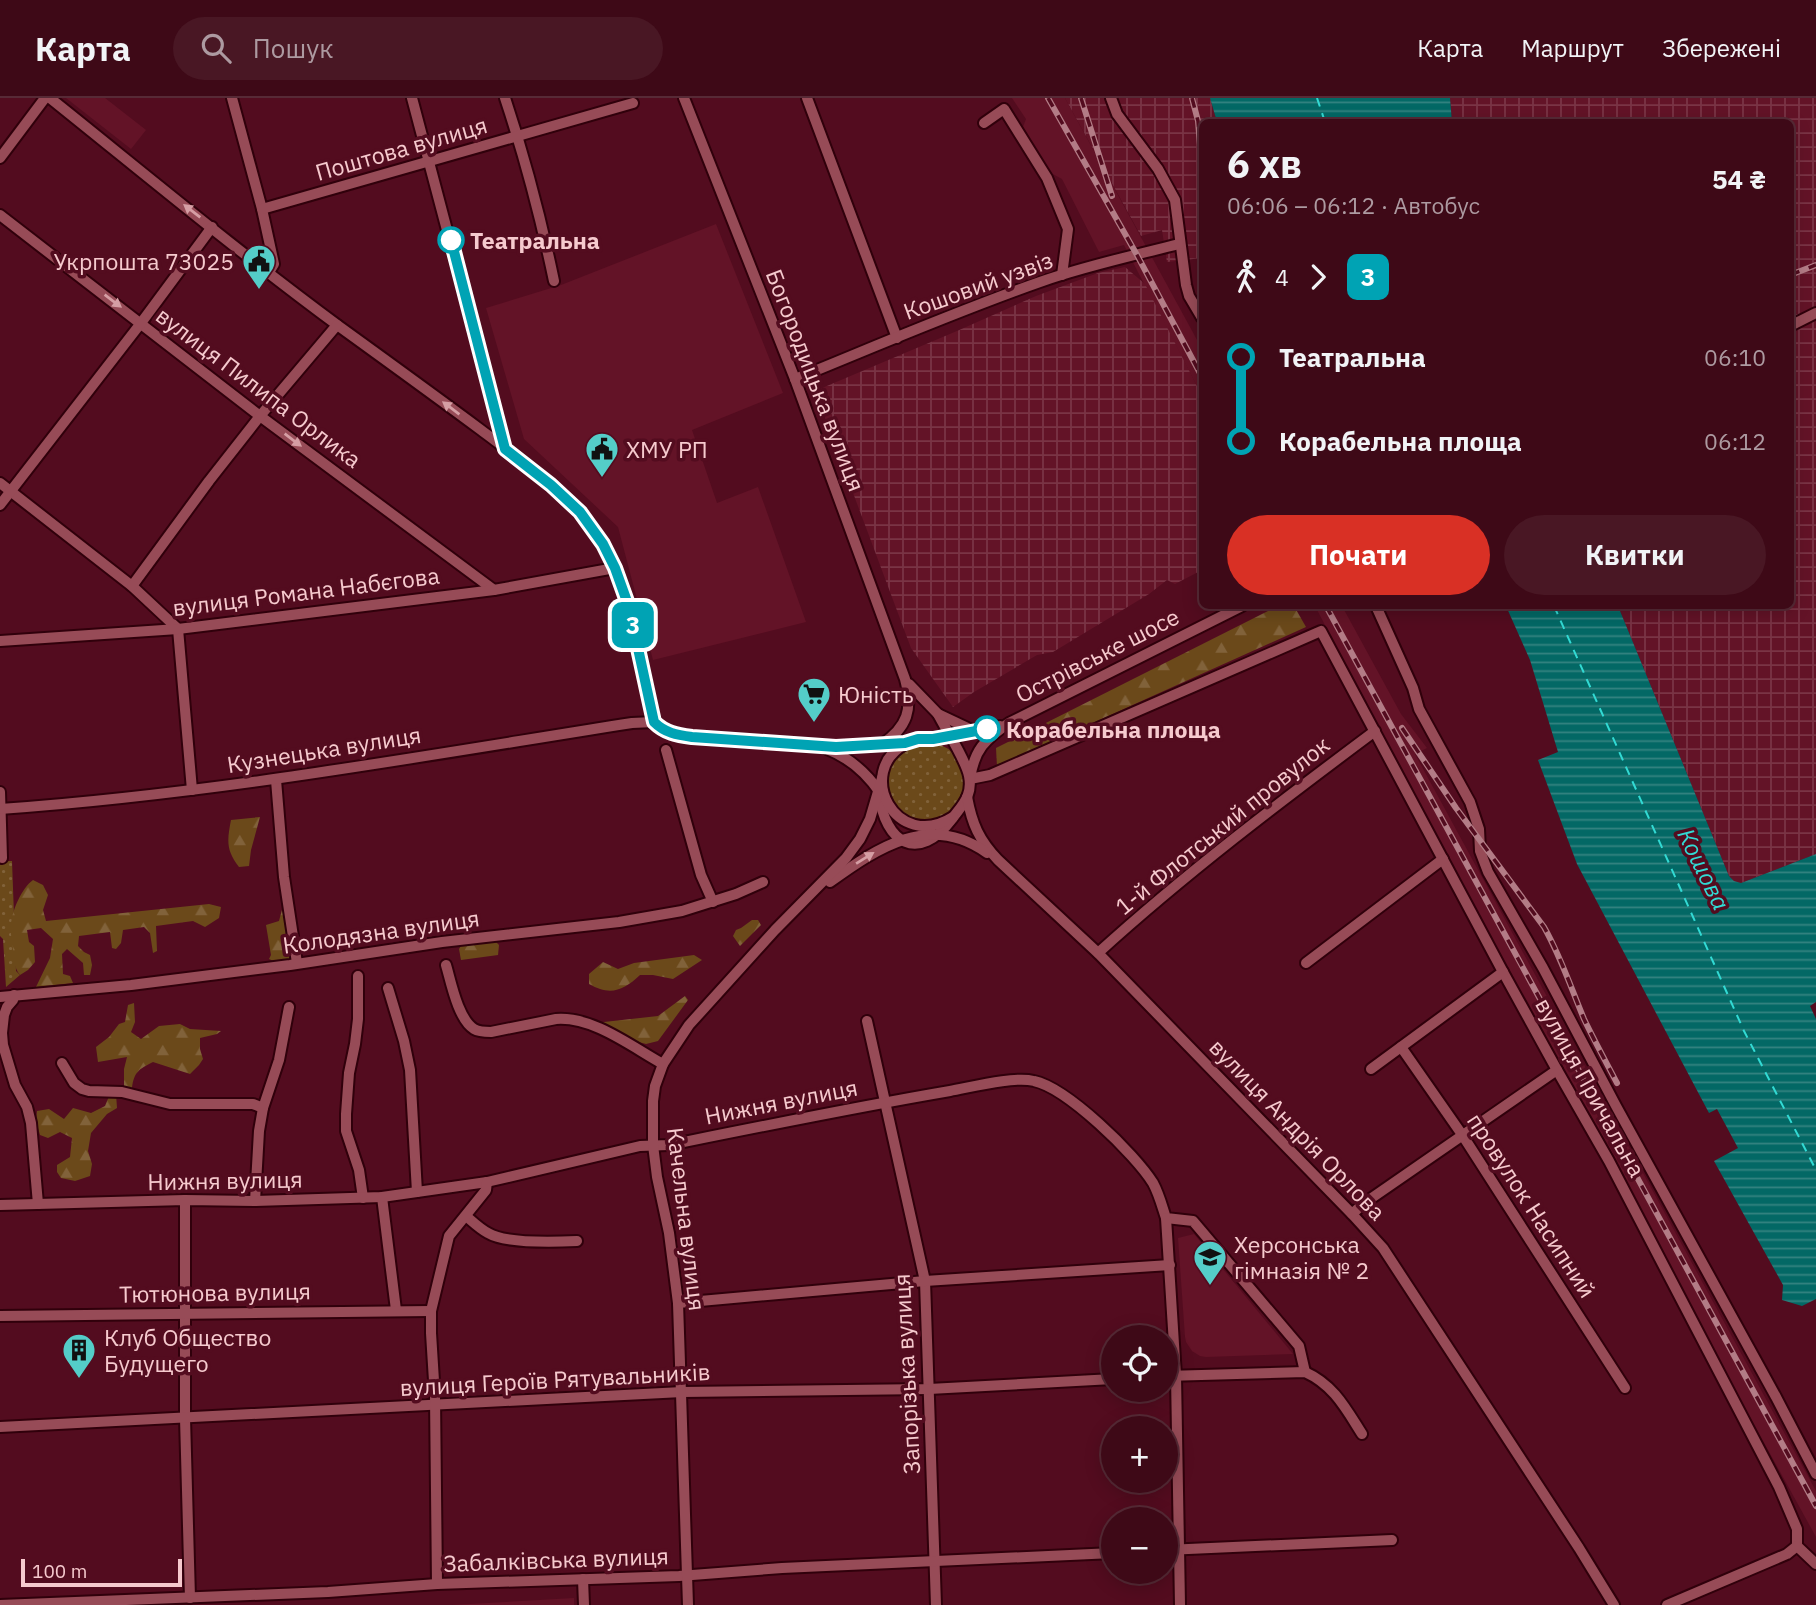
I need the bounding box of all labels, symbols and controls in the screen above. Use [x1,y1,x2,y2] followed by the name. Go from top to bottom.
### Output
[173,17,663,80] search box
[35,27,131,70] text: Карта
[197,29,235,67] icon: search
[253,31,333,65] text: Пошук
[1417,32,1483,64] text: Карта
[1521,32,1624,64] text: Маршрут
[1662,32,1781,64] text: Збережені
[312,109,490,187] street label: Поштова вулиця
[1227,139,1302,188] text: 6 хв
[1712,162,1766,196] text: 54 ₴
[1227,190,1480,220] text: 06:06 – 06:12 · Автобус
[183,203,201,218] one-way arrow
[470,225,600,255] place label: Театральна
[438,227,464,253] marker: Театральна
[240,242,278,291] public building icon: Укрпошта 73025
[899,244,1057,326] street label: Кошовий узвіз
[53,246,234,276] place label: Укрпошта 73025
[1227,258,1265,296] icon: walk
[1299,258,1337,296] icon: forward
[1361,261,1375,293] text: 3
[1275,262,1289,292] text: 4
[760,265,872,495] street label: Богородицька вулиця
[103,294,121,309] one-way arrow
[150,300,368,474] street label: вулиця Пилипа Орлика
[1279,340,1426,374] text: Театральна
[1704,342,1766,372] text: 06:10
[442,401,460,415] one-way arrow
[1279,424,1522,458] text: Корабельна площа
[1704,426,1766,456] text: 06:12
[583,430,621,479] public building icon: ХМУ РП
[284,433,302,447] one-way arrow
[626,434,708,464] place label: ХМУ РП
[1227,515,1490,595] button: Почати
[1504,515,1766,595] button: Квитки
[171,560,441,622] street label: вулиця Романа Набєгова
[1010,601,1184,709] street label: Острівське шосе
[610,602,656,648] line badge: 3
[626,609,640,641] text: 3
[795,675,833,724] supermarket icon: Юність
[838,679,914,709] place label: Юність
[1006,714,1221,744] place label: Корабельна площа
[974,716,1000,742] marker: Корабельна площа
[225,719,423,779] street label: Кузнецька вулиця
[1109,729,1335,921] street label: 1-й Флотський провулок
[1670,823,1738,915] water label: Кошова
[855,852,874,865] one-way arrow
[281,902,481,960] street label: Колодязна вулиця
[1529,992,1653,1182] street label: вулиця Причальна
[1203,1032,1393,1226] street label: вулиця Андрія Орлова
[702,1071,860,1131] street label: Нижня вулиця
[1461,1107,1603,1303] street label: провулок Насипний
[661,1126,713,1312] street label: Качельна вулиця
[147,1164,303,1196] street label: Нижня вулиця
[1234,1229,1369,1285] place label: Херсонська гімназія № 2
[1191,1238,1229,1287] school or university icon: Херсонська гімназія № 2
[886,1273,926,1475] street label: Запорізька вулиця
[119,1275,311,1309] street label: Тютюнова вулиця
[104,1322,271,1378] place label: Клуб Общество Будущего
[1101,1325,1178,1584] map controls
[1101,1325,1178,1402] button: locate
[60,1331,98,1380] building icon: Клуб Общество Будущего
[399,1356,711,1402] street label: вулиця Героїв Рятувальників
[1101,1416,1178,1493] button: +
[1101,1507,1178,1584] button: −
[443,1540,669,1578] street label: Забалківська вулиця
[21,1556,182,1588] scale bar
[32,1559,87,1583] text: 100 m

